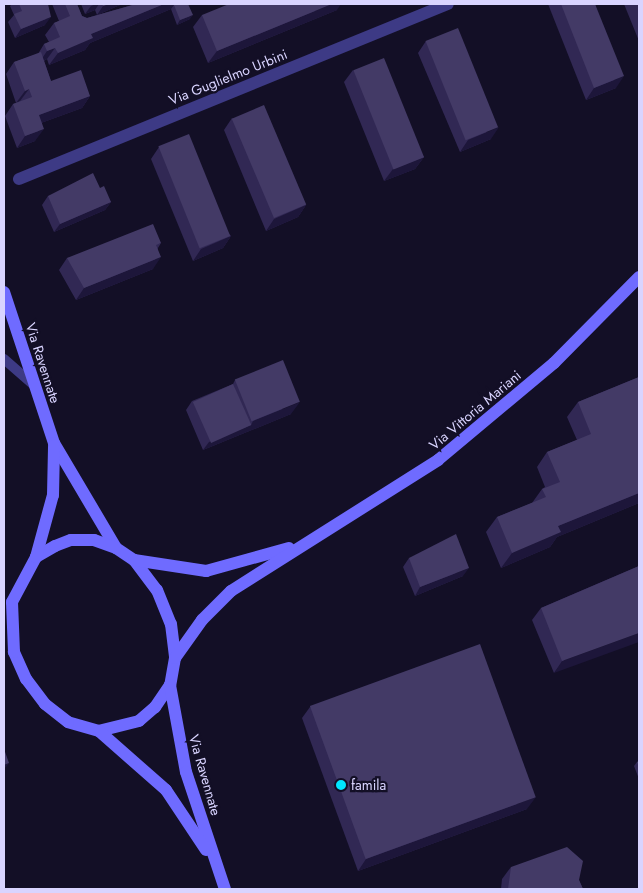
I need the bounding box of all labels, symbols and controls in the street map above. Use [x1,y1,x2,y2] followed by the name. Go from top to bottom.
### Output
[166,46,290,108] street label: Via Guglielmo Urbini
[22,321,64,405] street label: Via Ravennate
[426,367,524,453] street label: Via Vittoria Mariani
[185,733,225,817] street label: Via Ravennate
[351,777,386,793] place label: famila
[335,779,347,791] marker: famila

